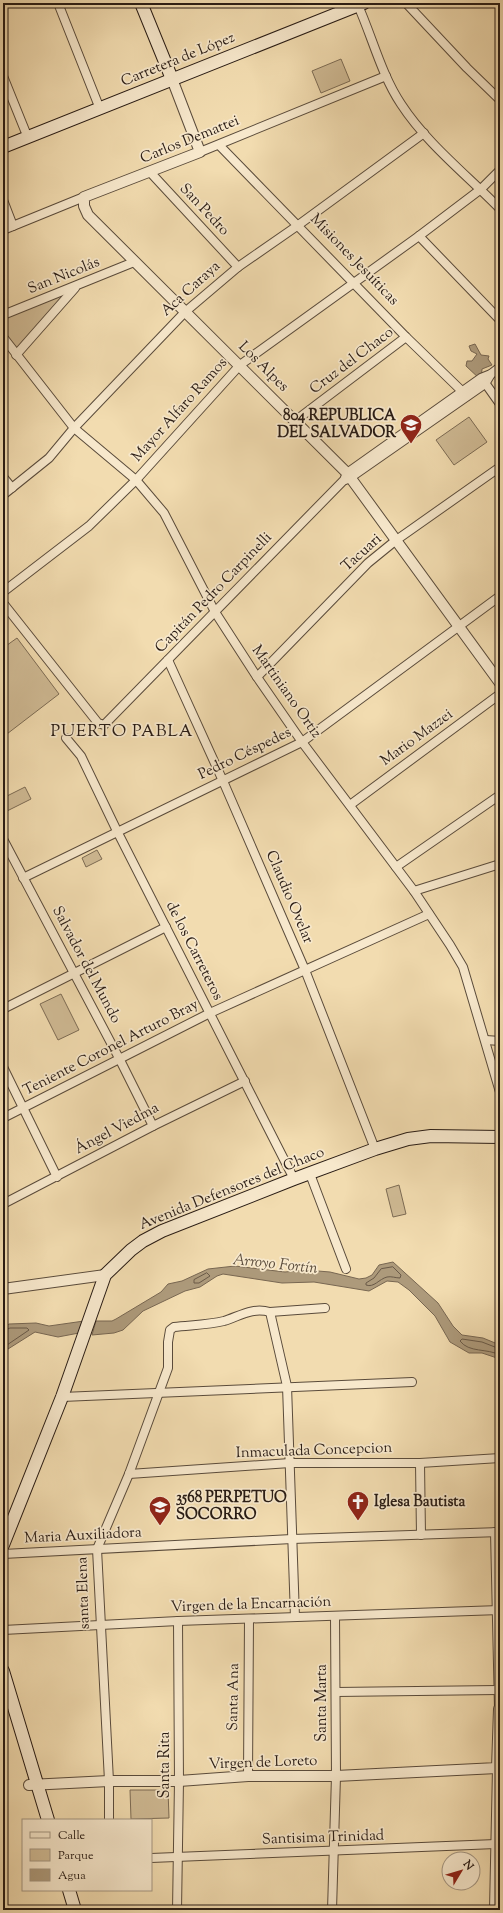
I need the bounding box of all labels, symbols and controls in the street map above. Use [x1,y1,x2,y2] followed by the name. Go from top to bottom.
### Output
[118,27,238,92] street label: Carretera de López
[137,111,243,169] street label: Carlos Demattei
[174,179,234,241] street label: San Pedro
[305,210,403,311] street label: Misiones Jesuíticas
[25,252,103,300] street label: San Nicolás
[157,257,225,321] street label: Aca Caraya
[306,322,398,400] street label: Cruz del Chaco
[233,337,293,397] street label: Los Alpes
[127,353,233,467] street label: Mayor Alfaro Ramos
[277,406,397,444] place label: 804 REPUBLICA DEL SALVADOR
[398,412,424,445] school or university icon: 804 REPUBLICA DEL SALVADOR
[151,528,277,658] street label: Capitán Pedro Carpinelli
[337,529,387,577] street label: Tacuari
[246,641,326,743] street label: Martiniano Ortiz
[376,705,458,771] street label: Mario Mazzei
[50,720,194,744] district label: PUERTO PABLA
[195,722,295,786] street label: Pedro Céspedes
[260,847,318,947] street label: Claudio Ovelar
[160,898,228,1004] street label: de los Carreteros
[46,903,126,1027] street label: Salvador del Mundo
[20,994,203,1102] street label: Teniente Coronel Arturo Bray
[71,1097,163,1160] street label: Ángel Viedma
[136,1142,328,1236] street label: Avenida Defensores del Chaco
[231,1249,319,1281] water label: Arroyo Fortín
[235,1438,393,1464] street label: Inmaculada Concepcion
[176,1488,287,1526] place label: 3568 PERPETUO SOCORRO
[345,1489,371,1522] church icon: Iglesa Bautista
[374,1492,465,1513] place label: Iglesa Bautista
[147,1494,173,1527] school or university icon: 3568 PERPETUO SOCORRO
[24,1522,142,1550] street label: Maria Auxiliadora
[72,1556,96,1630] street label: santa Elena
[170,1592,332,1618] street label: Virgen de la Encarnación
[223,1663,245,1731] street label: Santa Ana
[312,1664,333,1742] street label: Santa Marta
[155,1732,176,1798] street label: Santa Rita
[208,1751,318,1775] street label: Virgen de Loreto
[22,1819,152,1891] legend
[261,1825,385,1851] street label: Santisima Trinidad
[58,1827,86,1845] text: Calle
[58,1847,94,1865] text: Parque
[441,1851,481,1891] north arrow
[458,1856,477,1874] text: N
[58,1867,86,1885] text: Agua

